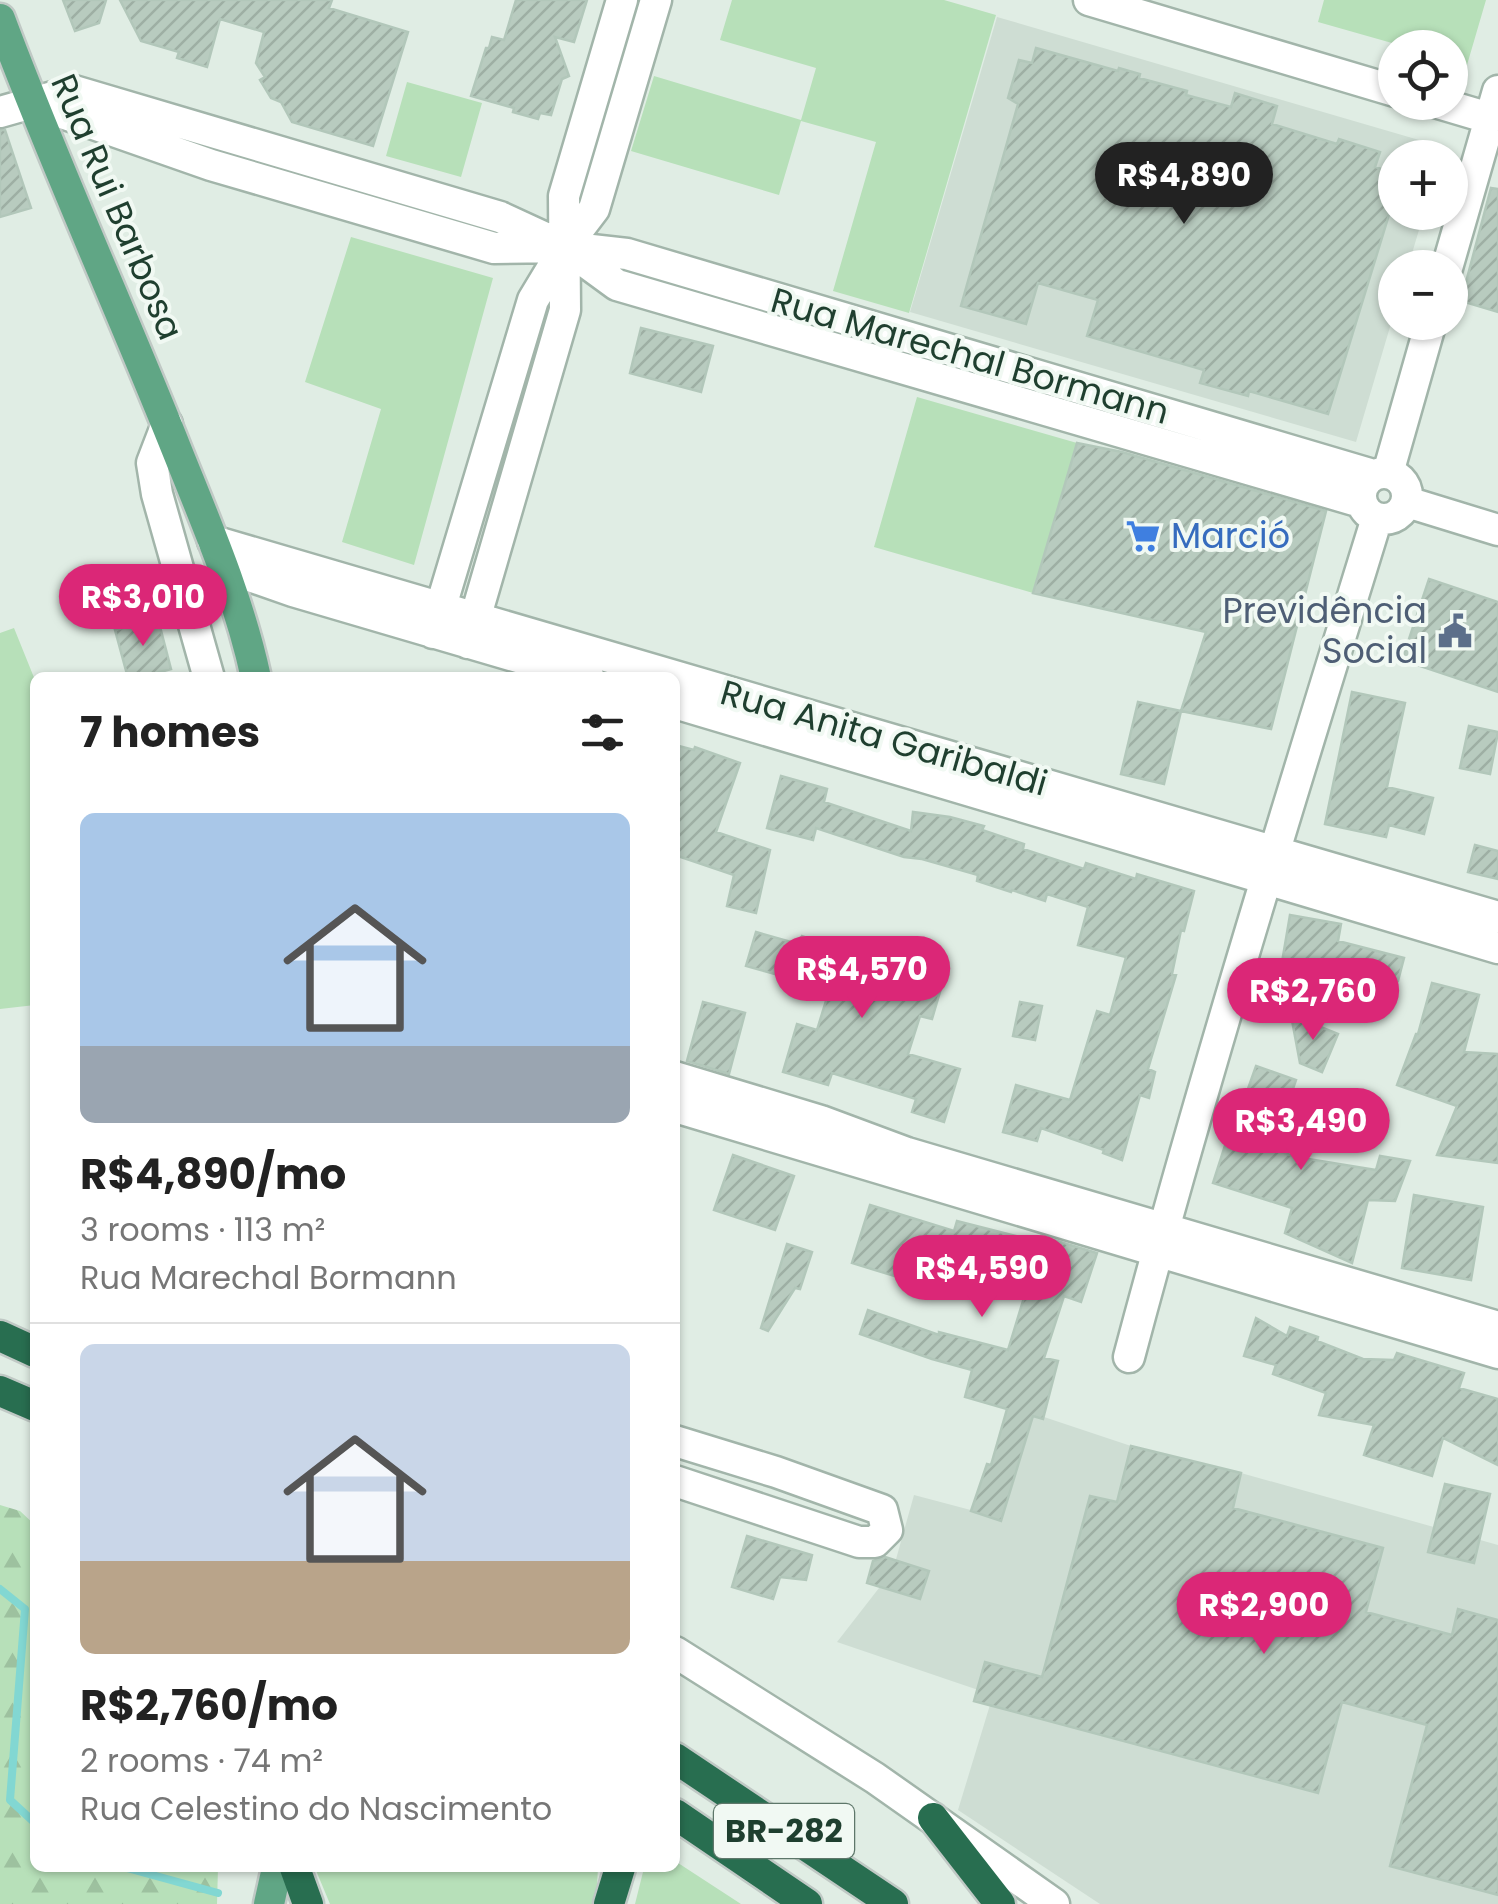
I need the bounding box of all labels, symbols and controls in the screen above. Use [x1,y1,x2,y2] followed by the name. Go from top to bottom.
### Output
[1378,30,1468,340] map controls
[1378,30,1468,120] button: locate
[39,66,196,347] street label: Rua Rui Barbosa
[1378,140,1468,230] button: +
[1092,142,1276,227] pin: R$4,890
[1117,152,1251,197] text: R$4,890
[1378,250,1468,340] button: −
[765,275,1175,436] street label: Rua Marechal Bormann
[1171,511,1290,560] place label: Marció
[1124,517,1162,555] supermarket icon: Marció
[51,564,235,649] pin: R$3,010
[81,574,205,619] text: R$3,010
[1222,586,1427,675] place label: Previdência Social
[1436,612,1474,650] public building icon: Previdência Social
[715,667,1053,808] street label: Rua Anita Garibaldi
[80,703,260,762] text: 7 homes
[575,705,630,760] icon: filters
[265,878,445,1058] icon: home
[770,936,954,1021] pin: R$4,570
[796,946,928,991] text: R$4,570
[1221,958,1405,1043] pin: R$2,760
[1249,968,1377,1013] text: R$2,760
[1209,1088,1393,1173] pin: R$3,490
[1235,1098,1367,1143] text: R$3,490
[80,1145,346,1204] text: R$4,890/mo
[80,1207,325,1252] text: 3 rooms · 113 m²
[890,1235,1074,1320] pin: R$4,590
[915,1245,1049,1290] text: R$4,590
[80,1255,457,1300] text: Rua Marechal Bormann
[265,1409,445,1589] icon: home
[1172,1572,1356,1657] pin: R$2,900
[1199,1582,1329,1627] text: R$2,900
[80,1676,338,1735] text: R$2,760/mo
[80,1738,323,1783] text: 2 rooms · 74 m²
[80,1786,552,1831] text: Rua Celestino do Nascimento
[714,1804,854,1858] road number: BR-282

